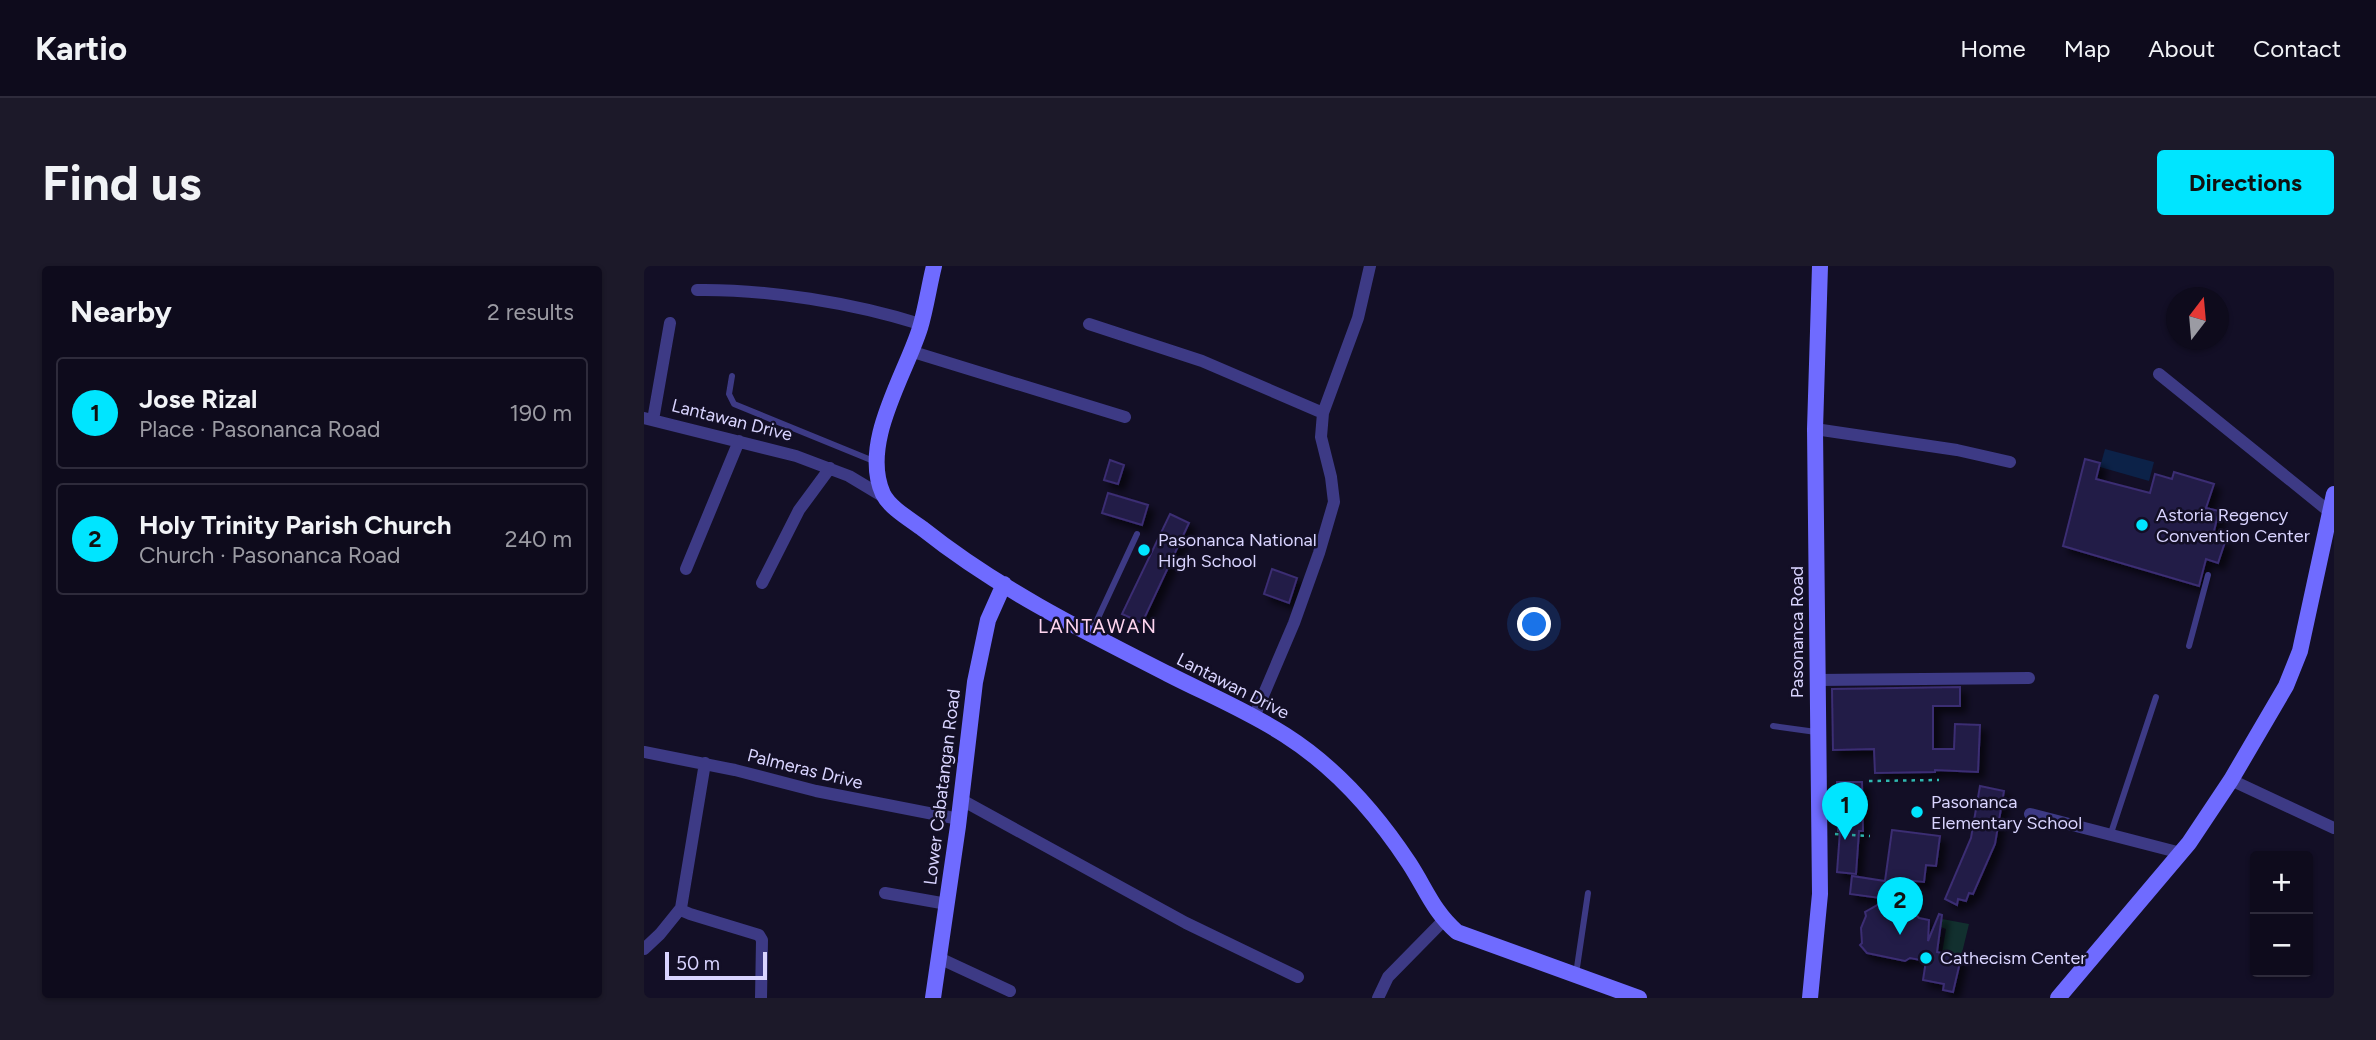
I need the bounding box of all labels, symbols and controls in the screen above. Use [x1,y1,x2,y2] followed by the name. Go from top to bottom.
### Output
[35,29,127,68] text: Kartio
[1960,34,2026,63] text: Home
[2064,34,2110,63] text: Map
[2148,34,2215,63] text: About
[2253,34,2341,63] text: Contact
[2157,150,2334,215] button: Directions
[42,153,201,212] text: Find us
[2166,287,2229,350] north arrow
[70,293,172,330] text: Nearby
[487,298,574,326] text: 2 results
[139,383,257,415] text: Jose Rizal
[669,394,795,446] street label: Lantawan Drive
[90,399,100,427] text: 1
[509,399,572,427] text: 190 m
[139,415,380,443] text: Place · Pasonanca Road
[2156,504,2310,547] place label: Astoria Regency Convention Center
[139,509,452,541] text: Holy Trinity Parish Church
[2134,517,2150,533] marker: Astoria Regency Convention Center
[88,525,102,553] text: 2
[505,525,572,553] text: 240 m
[1158,529,1317,572] place label: Pasonanca National High School
[139,541,401,569] text: Church · Pasonanca Road
[1136,542,1152,558] marker: Pasonanca National High School
[1786,566,1808,698] street label: Pasonanca Road
[1517,607,1551,641] your location
[1038,615,1158,638] district label: LANTAWAN
[1173,648,1293,724] street label: Lantawan Drive
[919,688,965,886] street label: Lower Cabatangan Road
[745,744,865,794] street label: Palmeras Drive
[1822,782,1868,840] pin: 1
[1931,791,2082,834] place label: Pasonanca Elementary School
[1909,804,1925,820] marker: Pasonanca Elementary School
[2250,851,2313,977] map controls
[2250,851,2313,914] button: +
[1877,877,1923,935] pin: 2
[2250,914,2313,977] button: −
[1940,947,2086,969] place label: Cathecism Center
[665,949,766,981] scale bar
[1918,950,1934,966] marker: Cathecism Center
[676,952,720,975] text: 50 m

